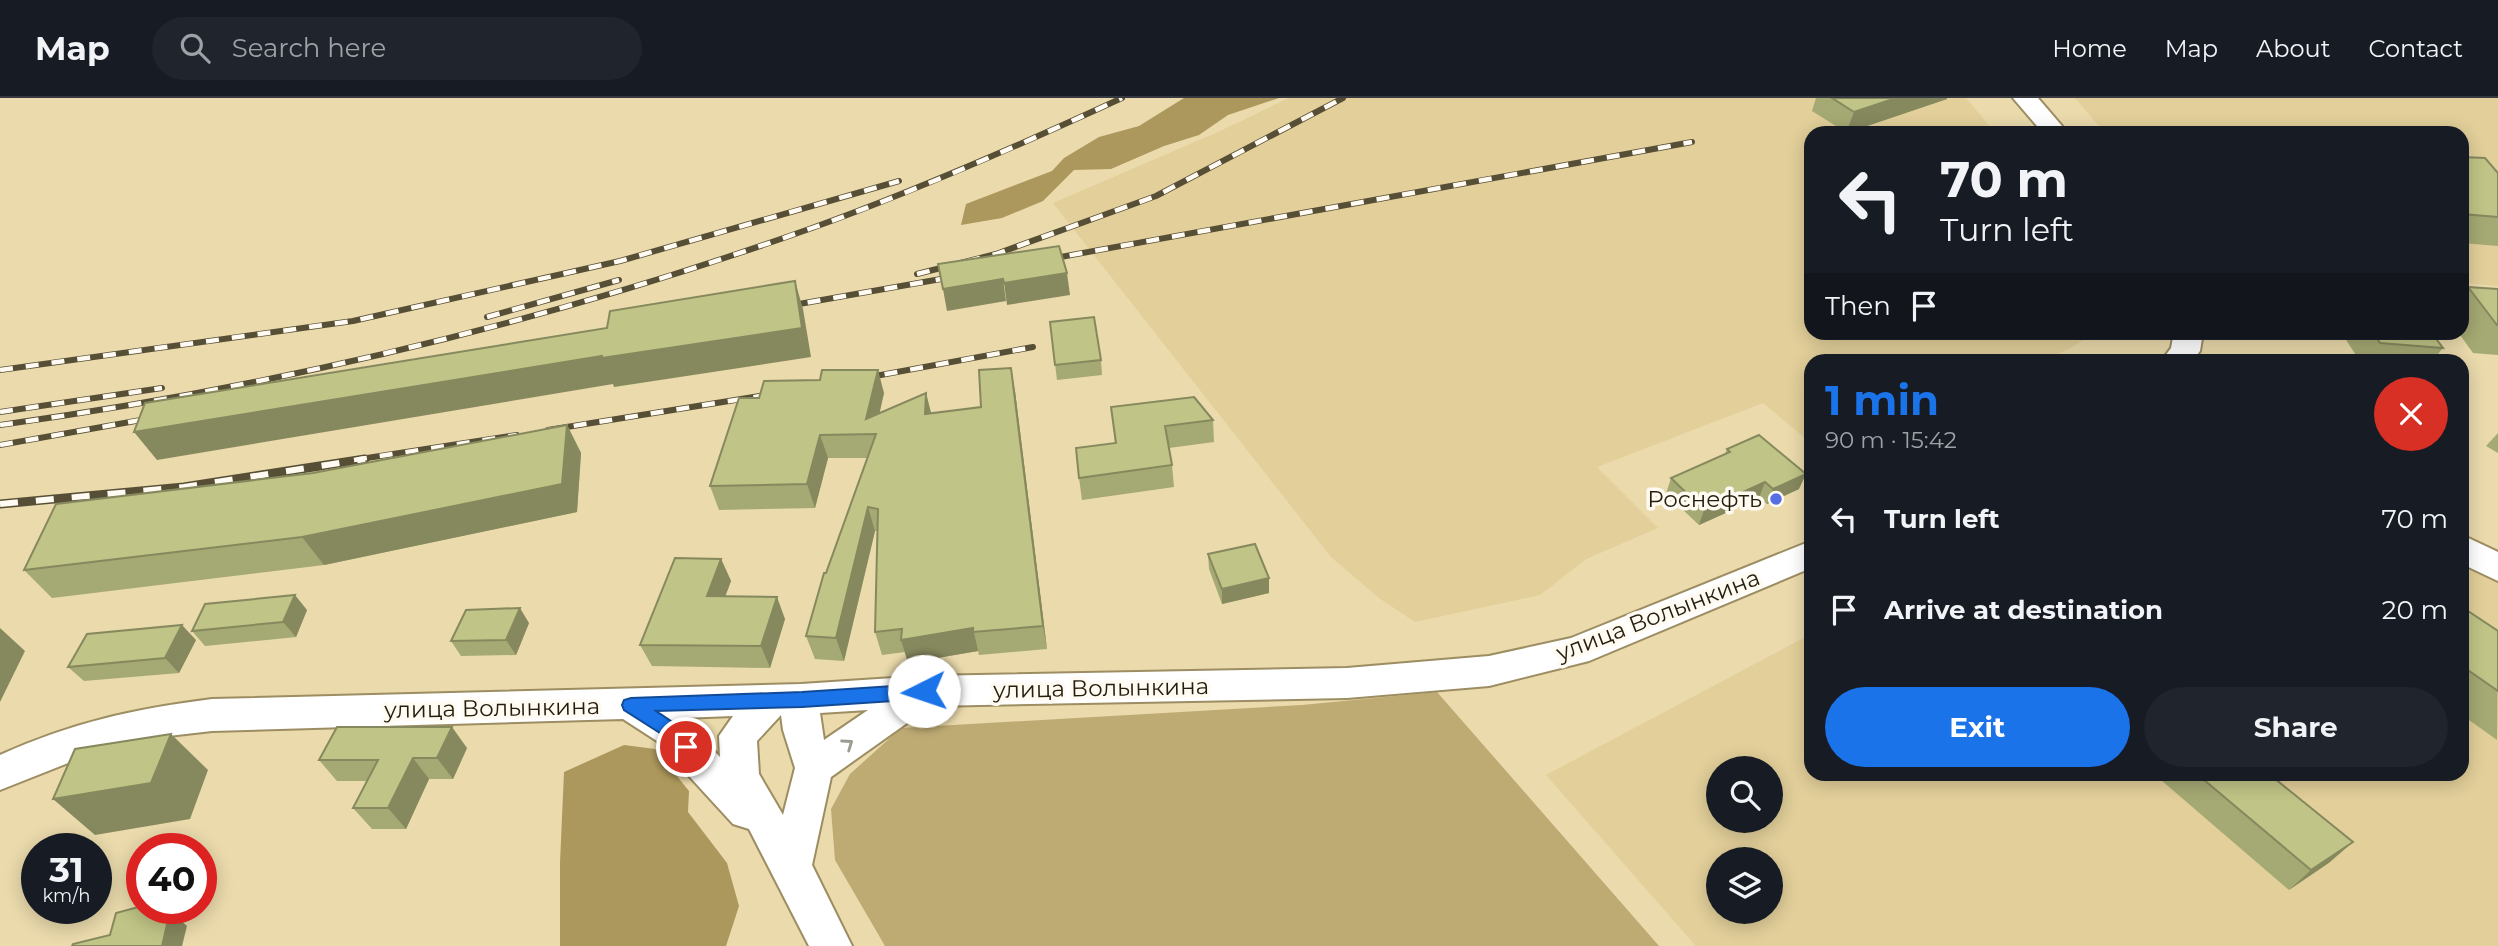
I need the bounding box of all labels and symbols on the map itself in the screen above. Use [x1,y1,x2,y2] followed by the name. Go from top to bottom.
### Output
[1647,485,1762,513] place label: Роснефть
[1768,491,1784,507] marker: Роснефть
[1551,563,1764,667] street label: улица Волынкина
[887,654,961,728] position arrow
[992,672,1209,704] street label: улица Волынкина
[383,692,600,724] street label: улица Волынкина
[656,717,716,777] pin
[840,740,853,752] one-way arrow
[126,833,217,924] speed limit sign: 40

